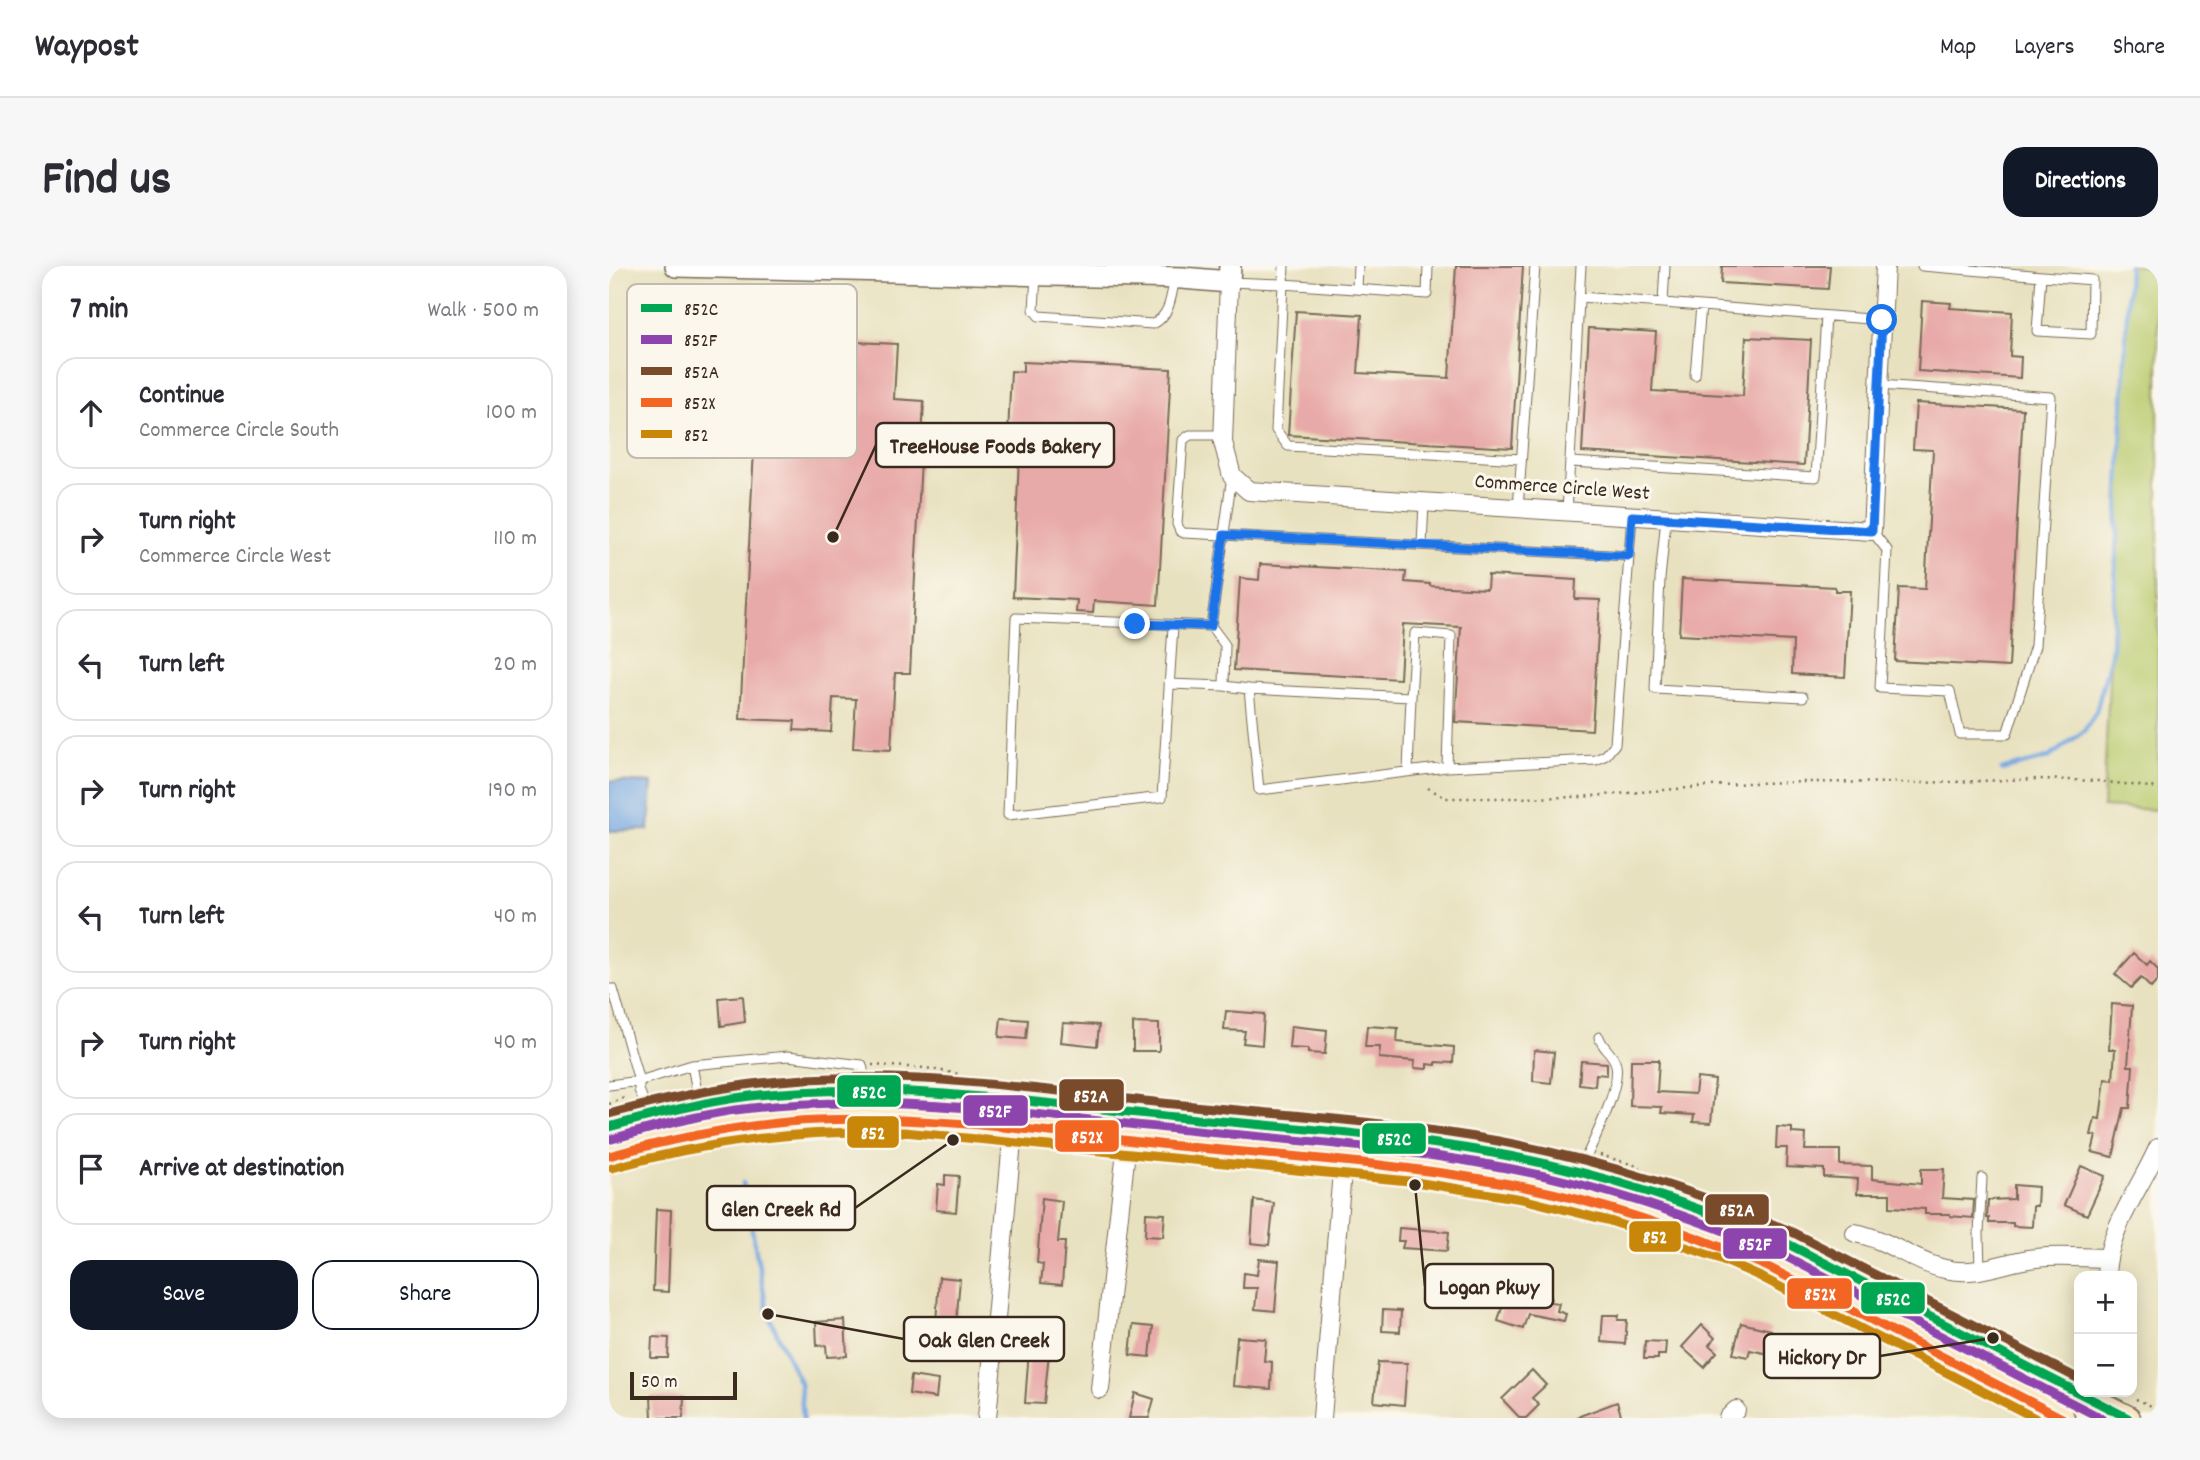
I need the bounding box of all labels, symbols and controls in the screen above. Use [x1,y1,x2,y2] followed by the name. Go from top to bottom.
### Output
[35,25,139,72] text: Waypost
[1940,31,1976,65] text: Map
[2014,31,2075,65] text: Layers
[2113,31,2165,65] text: Share
[42,147,171,217] text: Find us
[2003,147,2158,217] button: Directions
[627,284,857,458] legend
[70,290,128,333] text: 7 min
[428,295,539,328] text: Walk · 500 m
[684,298,718,325] text: 852C
[1866,304,1897,335] route start
[684,329,718,356] text: 852F
[684,361,719,388] text: 852A
[139,378,224,415] text: Continue
[684,392,716,419] text: 852X
[72,394,110,432] icon: ahead
[486,397,537,430] text: 100 m
[139,415,339,448] text: Commerce Circle South
[876,423,1114,467] callout: TreeHouse Foods Bakery
[684,424,709,451] text: 852
[890,432,1102,465] text: TreeHouse Foods Bakery
[1473,468,1651,510] street label: Commerce Circle West
[139,504,236,541] text: Turn right
[72,520,110,558] icon: right
[493,523,537,556] text: 110 m
[139,541,331,574] text: Commerce Circle West
[1119,608,1150,639] route end
[72,646,110,684] icon: left
[139,647,225,684] text: Turn left
[493,649,537,682] text: 20 m
[72,772,110,810] icon: right
[139,773,236,810] text: Turn right
[488,775,537,808] text: 190 m
[72,898,110,936] icon: left
[139,899,225,936] text: Turn left
[494,901,537,934] text: 40 m
[72,1024,110,1062] icon: right
[139,1025,236,1062] text: Turn right
[494,1027,537,1060] text: 40 m
[836,1074,902,1108] line badge: 852C
[1058,1078,1125,1112] line badge: 852A
[852,1081,887,1108] text: 852C
[1073,1085,1109,1112] text: 852A
[962,1094,1029,1127] line badge: 852F
[978,1100,1012,1127] text: 852F
[846,1115,900,1149] line badge: 852
[1054,1119,1120,1153] line badge: 852X
[861,1122,885,1149] text: 852
[1361,1122,1427,1155] line badge: 852C
[1071,1126,1103,1153] text: 852X
[1377,1128,1412,1155] text: 852C
[72,1150,110,1188] icon: arrive
[139,1151,344,1188] text: Arrive at destination
[707,1186,855,1230] callout: Glen Creek Rd
[1704,1193,1770,1226] line badge: 852A
[721,1195,841,1228] text: Glen Creek Rd
[1719,1199,1755,1226] text: 852A
[1628,1220,1682,1253] line badge: 852
[1643,1226,1667,1253] text: 852
[1722,1227,1788,1260] line badge: 852F
[1738,1233,1772,1260] text: 852F
[70,1260,298,1330] button: Save
[312,1260,539,1330] button: Share
[1425,1264,1553,1308] callout: Logan Pkwy
[2074,1271,2137,1397] map controls
[2074,1271,2137,1334] button: +
[1439,1273,1541,1306] text: Logan Pkwy
[1786,1277,1853,1310] line badge: 852X
[1860,1281,1926,1315] line badge: 852C
[1804,1283,1836,1310] text: 852X
[1876,1288,1911,1315] text: 852C
[904,1317,1064,1361] callout: Oak Glen Creek
[918,1326,1050,1359] text: Oak Glen Creek
[1764,1334,1880,1378] callout: Hickory Dr
[2074,1334,2137,1397] button: −
[1778,1343,1867,1376] text: Hickory Dr
[630,1369,737,1401] scale bar
[641,1370,678,1397] text: 50 m

